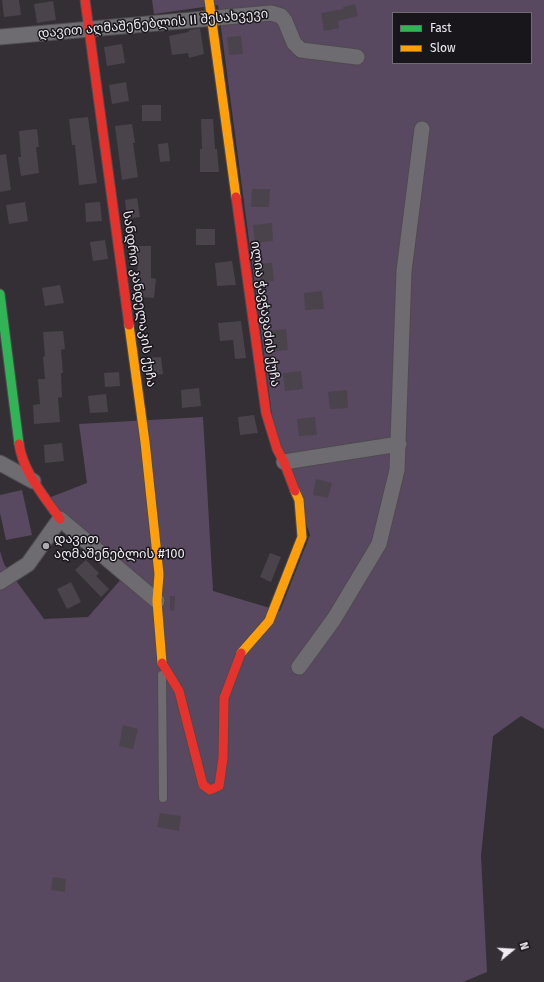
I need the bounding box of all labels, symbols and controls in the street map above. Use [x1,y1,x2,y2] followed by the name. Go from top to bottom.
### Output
[37,6,269,42] street label: დავით აღმაშენებლის II შესახვევი
[392,12,532,64] legend
[430,21,452,35] text: Fast
[430,41,456,55] text: Slow
[119,210,159,388] street label: სანდრო კანდელაკის ქუჩა
[247,240,283,388] street label: ილია ჭავჭავაძის ქუჩა
[54,531,185,562] place label: დავით აღმაშენებლის #100
[41,541,51,551] marker: დავით აღმაშენებლის #100
[492,930,532,970] north arrow
[517,941,531,952] text: N

